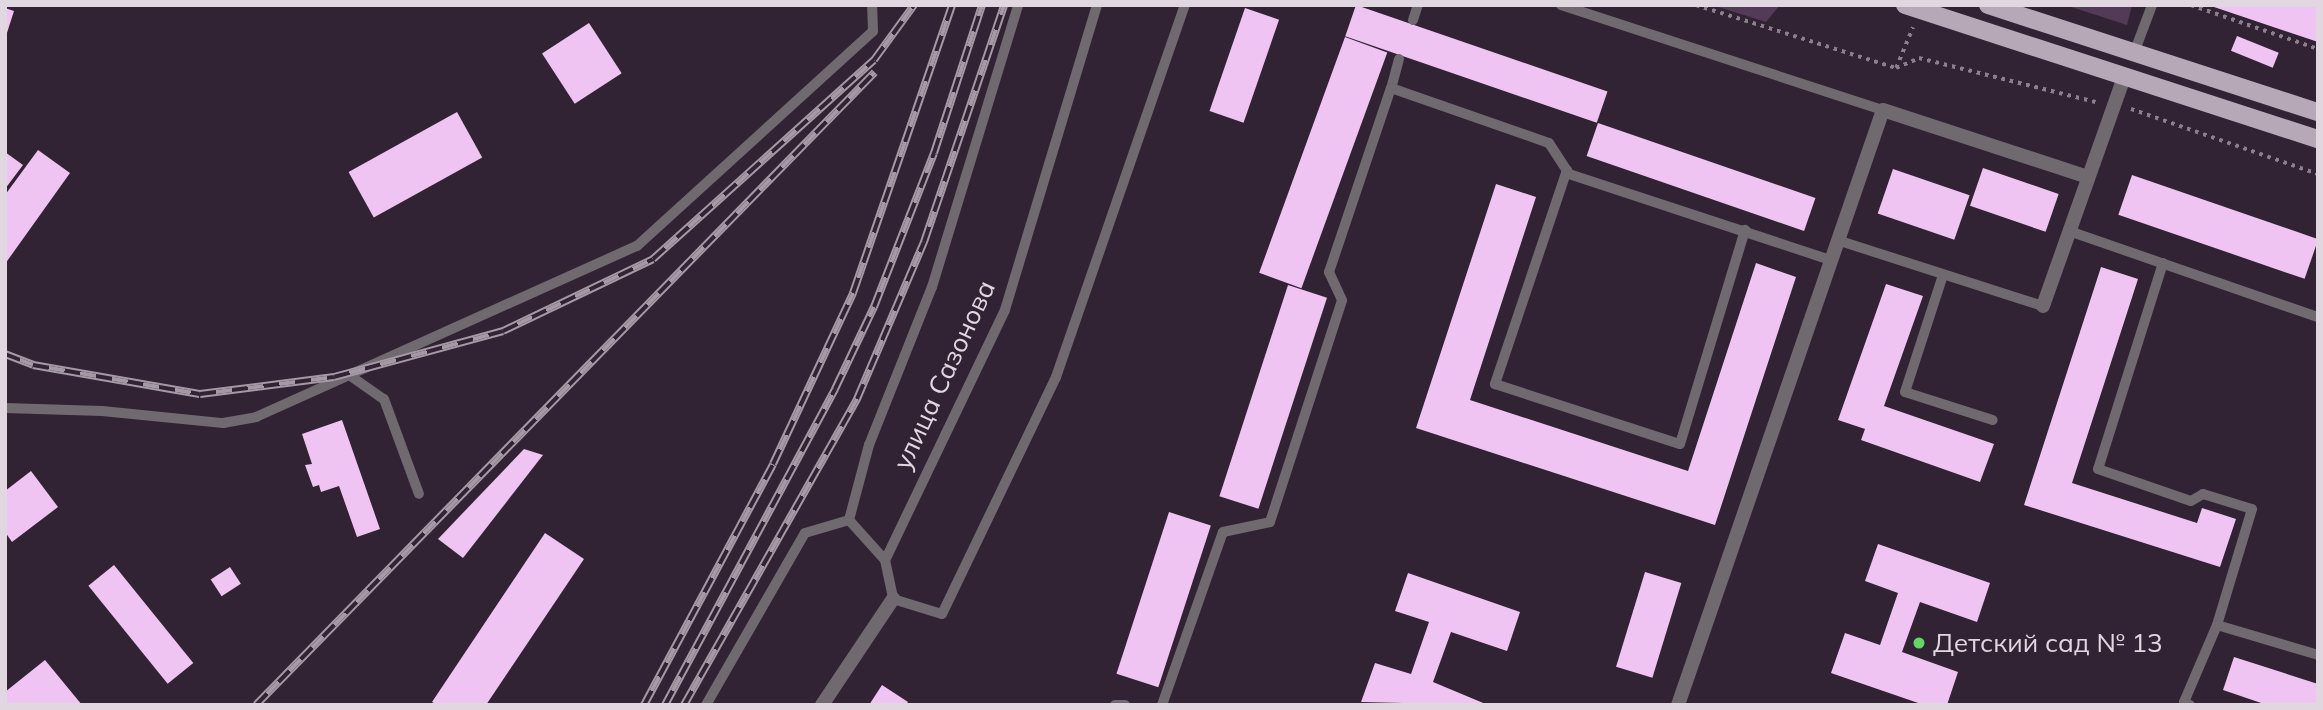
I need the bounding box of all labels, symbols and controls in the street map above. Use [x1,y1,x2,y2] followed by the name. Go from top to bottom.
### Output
[886,275,1002,475] street label: улица Сазонова
[1933,627,2163,659] place label: Детский сад № 13
[1911,635,1927,651] marker: Детский сад № 13

